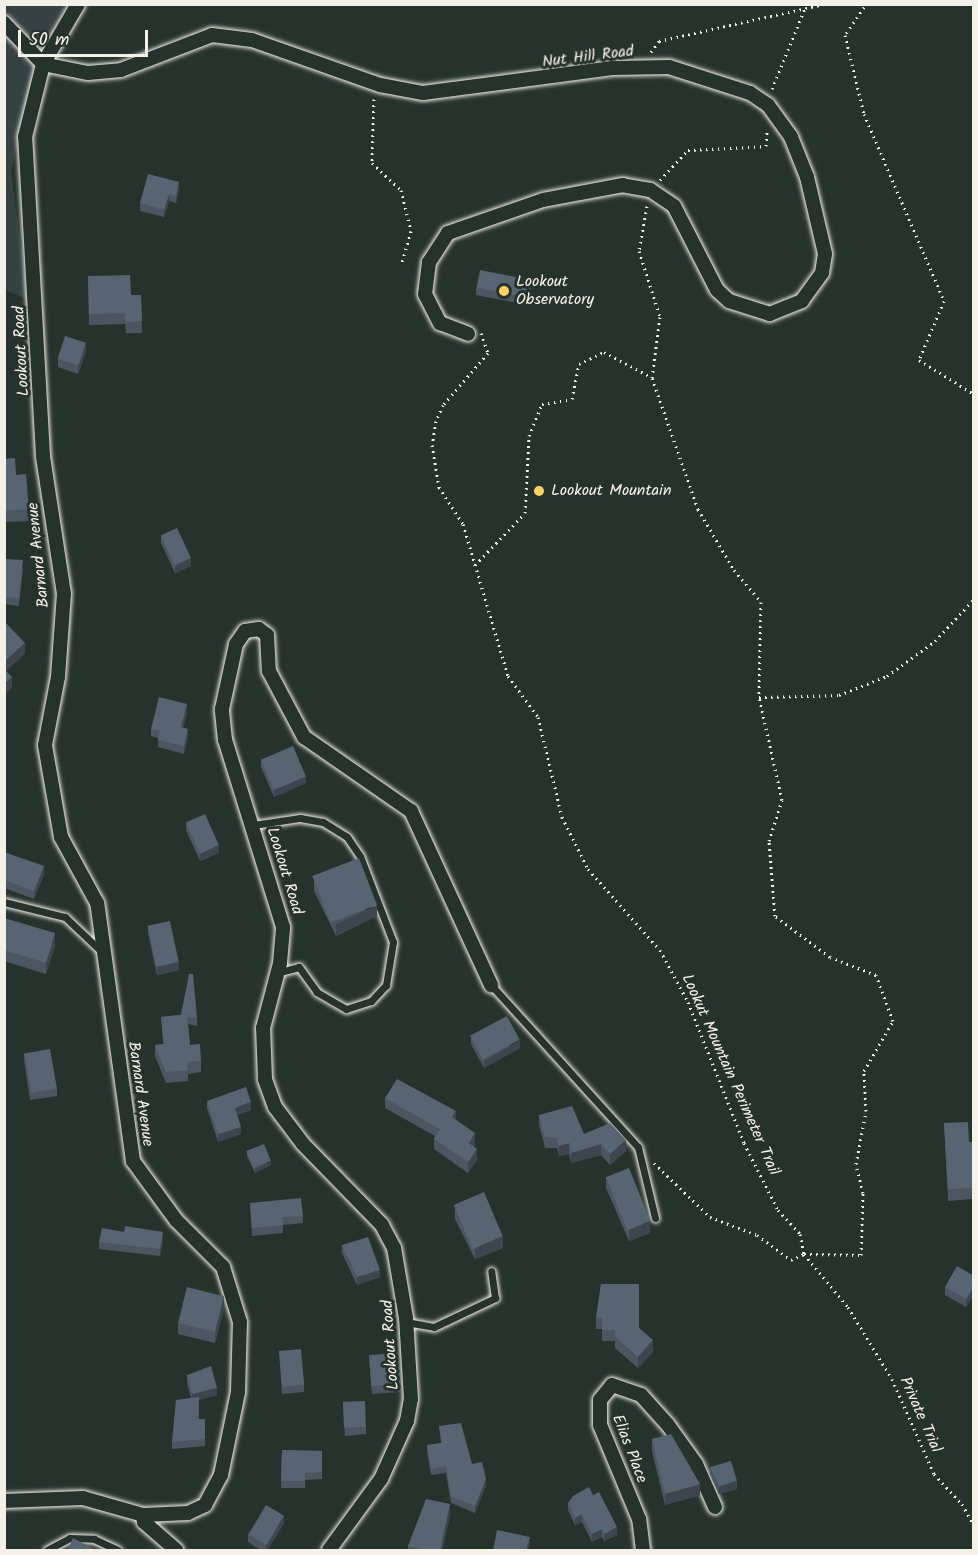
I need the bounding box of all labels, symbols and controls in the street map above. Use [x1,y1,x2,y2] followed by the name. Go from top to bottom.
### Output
[21,18,152,56] scale bar
[29,26,69,55] text: 50 m
[541,42,635,72] street label: Nut Hill Road
[516,272,594,310] place label: Lookout Observatory
[497,284,511,298] marker: Lookout Observatory
[10,305,34,397] street label: Lookout Road
[551,481,671,501] place label: Lookout Mountain
[532,484,546,498] marker: Lookout Mountain
[24,501,54,609] street label: Barnard Avenue
[262,825,306,917] street label: Lookout Road
[677,971,783,1179] street label: Lookut Mountain Perimeter Trail
[123,1040,157,1148] street label: Barnard Avenue
[378,1299,404,1391] street label: Lookout Road
[895,1374,945,1456] street label: Private Trial
[607,1412,651,1486] street label: Elias Place

